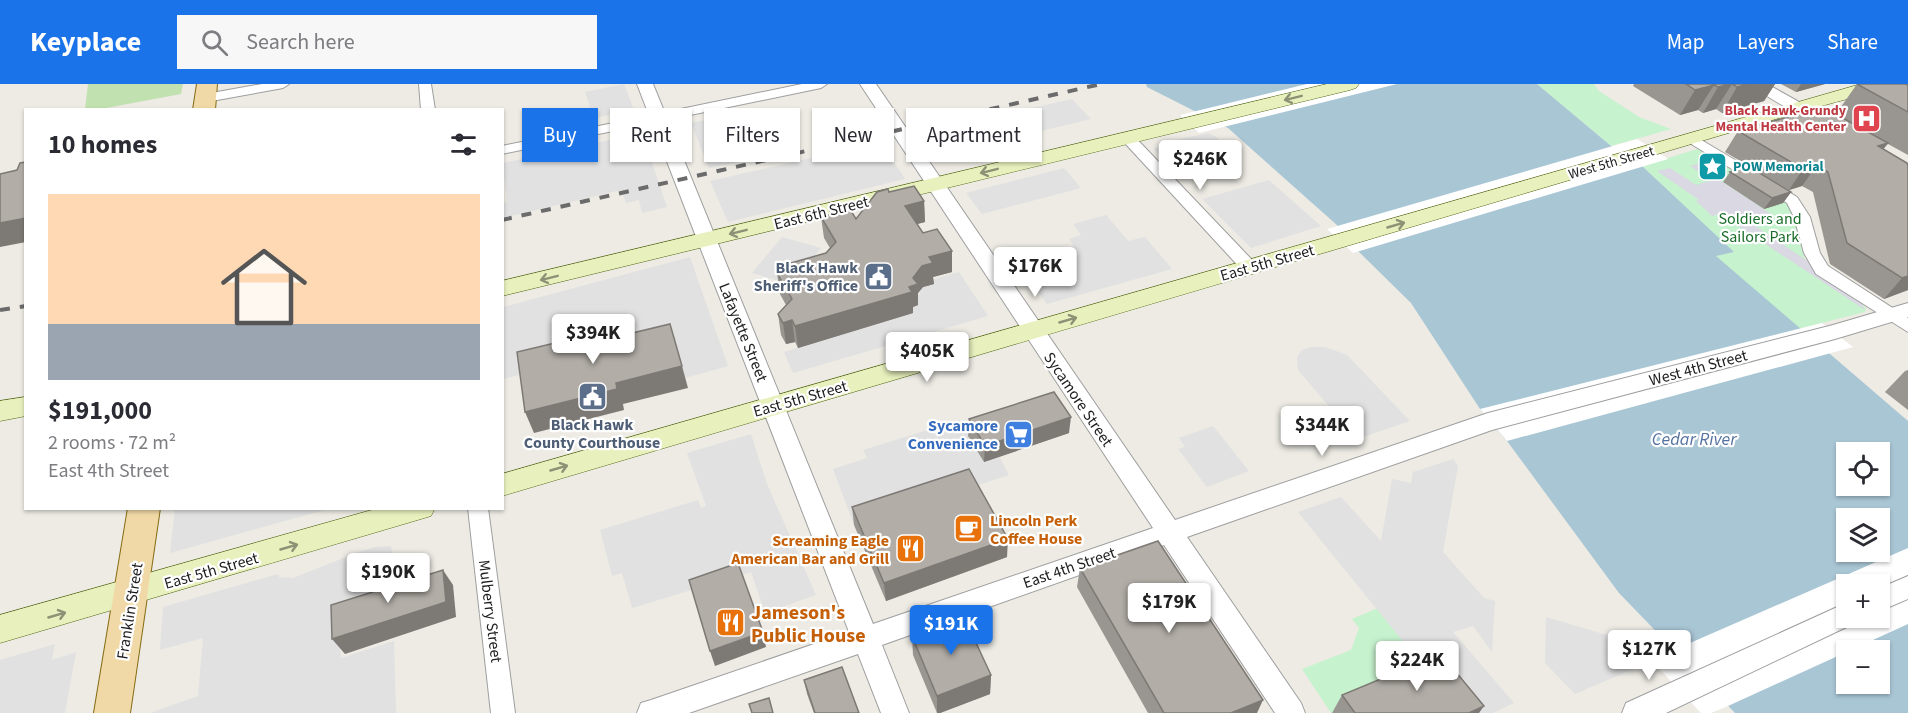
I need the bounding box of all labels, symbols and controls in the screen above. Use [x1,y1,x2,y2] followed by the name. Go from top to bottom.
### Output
[177,15,597,69] search box
[30,22,141,62] text: Keyplace
[198,26,231,59] icon: search
[246,26,355,58] text: Search here
[1667,27,1704,57] text: Map
[1737,27,1794,57] text: Layers
[1827,27,1878,57] text: Share
[1284,92,1303,104] one-way arrow
[1715,101,1847,137] place label: Black Hawk-Grundy Mental Health Center
[1851,102,1883,134] hospital icon: Black Hawk-Grundy Mental Health Center
[522,108,598,162] chip: Buy
[610,108,692,162] chip: Rent
[704,108,800,162] chip: Filters
[812,108,894,162] chip: New
[906,108,1042,162] chip: Apartment
[48,126,157,163] text: 10 homes
[447,128,480,161] icon: filters
[1158,140,1242,191] pin: $246K
[1566,141,1657,185] street label: West 5th Street
[1173,145,1227,173] text: $246K
[1696,150,1728,182] place icon: POW Memorial
[1733,157,1824,177] place label: POW Memorial
[980,165,999,177] one-way arrow
[772,190,871,235] street label: East 6th Street
[1718,208,1802,248] park label: Soldiers and Sailors Park
[1387,219,1406,230] one-way arrow
[729,226,748,238] one-way arrow
[210,233,318,341] icon: home
[1218,239,1317,287] street label: East 5th Street
[993,247,1077,298] pin: $176K
[1008,252,1062,280] text: $176K
[754,257,858,297] place label: Black Hawk Sheriff's Office
[863,260,895,292] public building icon: Black Hawk Sheriff's Office
[540,273,559,285] one-way arrow
[713,280,773,386] street label: Lafayette Street
[551,314,635,365] pin: $394K
[1058,314,1077,325] one-way arrow
[566,319,620,347] text: $394K
[885,332,969,383] pin: $405K
[900,337,954,365] text: $405K
[1647,344,1750,392] street label: West 4th Street
[1038,348,1118,452] street label: Sycamore Street
[751,375,850,423] street label: East 5th Street
[576,380,608,412] public building icon: Black Hawk County Courthouse
[48,392,152,429] text: $191,000
[1280,406,1364,457] pin: $344K
[1295,411,1349,439] text: $344K
[524,414,660,454] place label: Black Hawk County Courthouse
[908,415,998,455] place label: Sycamore Convenience
[1003,418,1035,450] supermarket icon: Sycamore Convenience
[1652,427,1737,452] water label: Cedar River
[48,429,176,457] text: 2 rooms · 72 m²
[1836,442,1890,694] map controls
[1836,442,1890,496] button: locate
[48,457,169,485] text: East 4th Street
[549,462,568,473] one-way arrow
[1836,508,1890,562] button: layers
[990,510,1082,550] place label: Lincoln Perk Coffee House
[953,513,985,545] cafe icon: Lincoln Perk Coffee House
[730,530,889,570] place label: Screaming Eagle American Bar and Grill
[894,533,926,565] restaurant icon: Screaming Eagle American Bar and Grill
[279,541,298,552] one-way arrow
[1020,542,1119,594] street label: East 4th Street
[162,547,261,595] street label: East 5th Street
[346,553,430,604] pin: $190K
[361,558,415,586] text: $190K
[473,558,507,664] street label: Mulberry Street
[111,561,149,661] street label: Franklin Street
[1836,574,1890,628] button: +
[1127,583,1211,634] pin: $179K
[1142,588,1196,616] text: $179K
[751,599,866,650] place label: Jameson's Public House
[909,605,993,656] pin: $191K
[714,607,746,639] restaurant icon: Jameson's Public House
[47,609,66,620] one-way arrow
[924,610,978,638] text: $191K
[1607,630,1691,681] pin: $127K
[1622,635,1676,663] text: $127K
[1836,640,1890,694] button: −
[1375,641,1459,692] pin: $224K
[1390,646,1444,674] text: $224K

